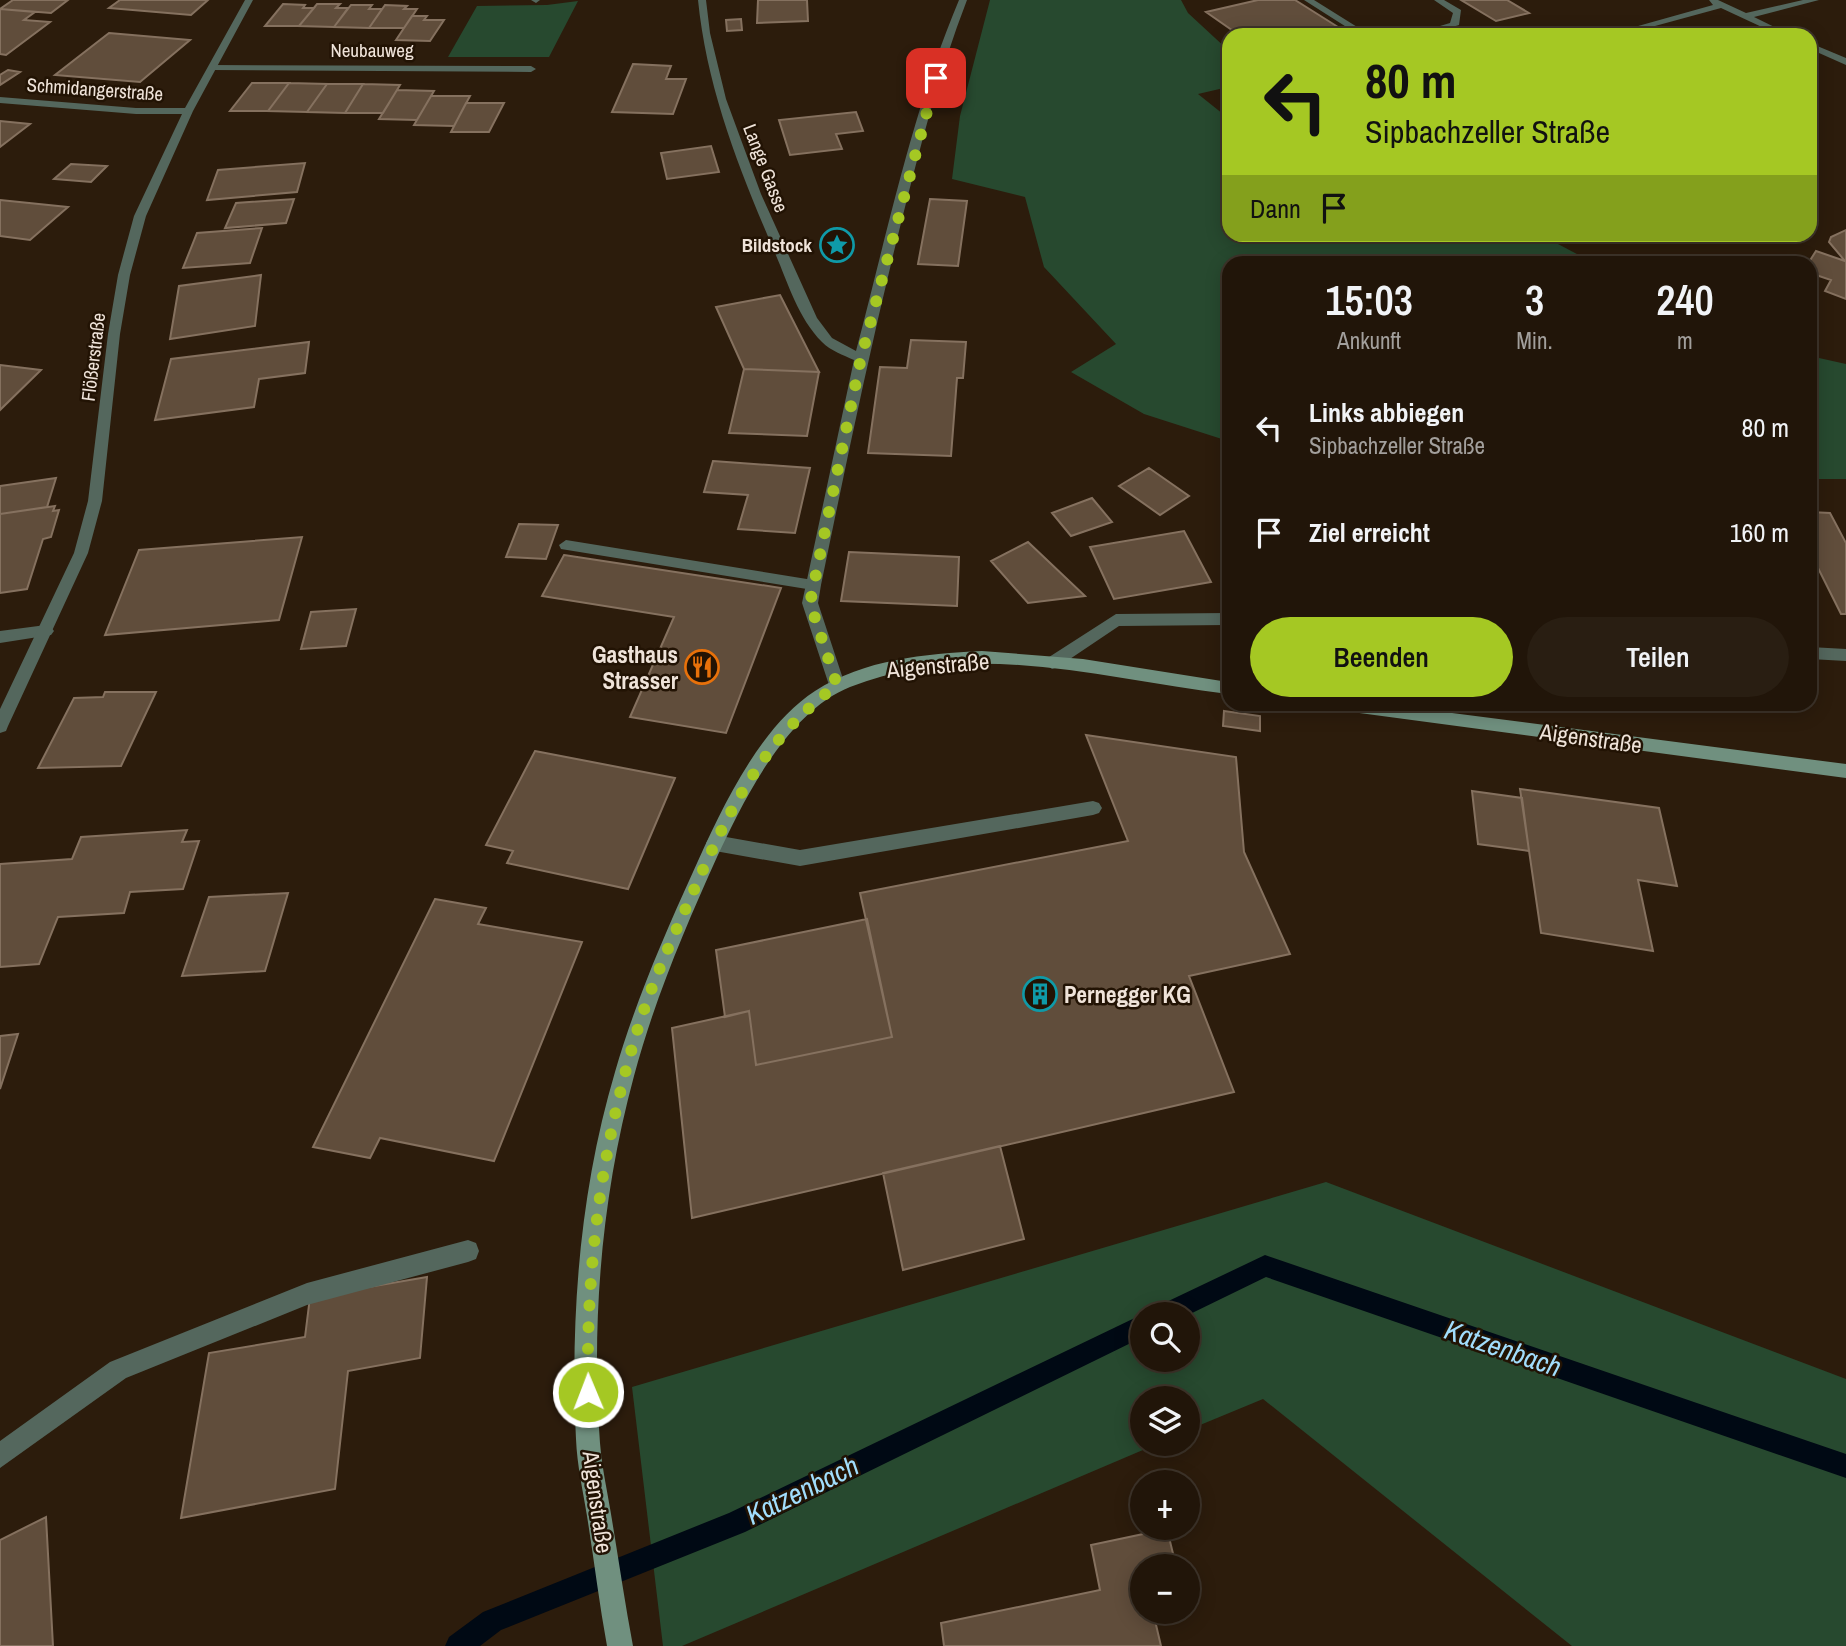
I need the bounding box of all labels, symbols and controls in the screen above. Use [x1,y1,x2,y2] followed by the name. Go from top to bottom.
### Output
[330,37,414,63] street label: Neubauweg
[1365,47,1457,113] text: 80 m
[906,48,966,108] pin
[1250,56,1341,147] icon: left
[917,59,955,97] icon: arrive
[26,71,164,107] street label: Schmidangerstraße
[1365,110,1610,153] text: Sipbachzeller Straße
[737,120,795,216] street label: Lange Gasse
[1315,189,1353,227] icon: arrive
[1250,191,1301,226] text: Dann
[818,226,856,264] place icon: Bildstock
[742,232,812,258] place label: Bildstock
[1325,272,1413,328] text: 15:03
[1525,272,1544,328] text: 3
[1656,272,1714,328] text: 240
[75,311,111,403] street label: Flößerstraße
[1337,325,1401,356] text: Ankunft
[1516,325,1553,356] text: Min.
[1677,325,1693,356] text: m
[1309,395,1464,430] text: Links abbiegen
[1250,409,1288,447] icon: left
[1742,410,1789,445] text: 80 m
[1309,430,1485,461] text: Sipbachzeller Straße
[1250,514,1288,552] icon: arrive
[1309,515,1430,550] text: Ziel erreicht
[1730,515,1789,550] text: 160 m
[1250,617,1513,697] button: Beenden
[1527,617,1789,697] button: Teilen
[592,639,679,696] place label: Gasthaus Strasser
[884,645,991,685] street label: Aigenstraße
[683,648,721,686] restaurant icon: Gasthaus Strasser
[1537,715,1644,760] street label: Aigenstraße
[1021,975,1059,1013] building icon: Pernegger KG
[1064,979,1191,1010] place label: Pernegger KG
[1130,1302,1200,1624] map controls
[1130,1302,1200,1372] button: search
[1439,1310,1567,1386] water label: Katzenbach
[551,1355,625,1429] position arrow
[1130,1386,1200,1456] button: layers
[739,1446,865,1534] water label: Katzenbach
[575,1448,620,1555] street label: Aigenstraße
[1130,1470,1200,1540] button: +
[1130,1554,1200,1624] button: −

